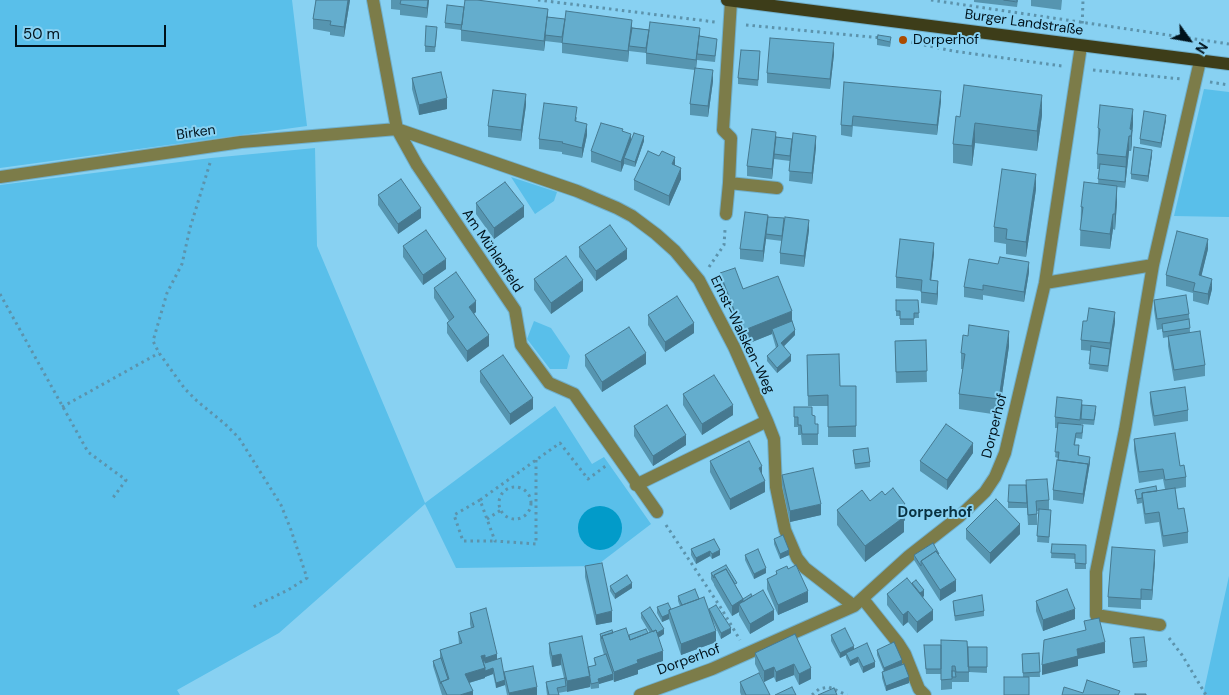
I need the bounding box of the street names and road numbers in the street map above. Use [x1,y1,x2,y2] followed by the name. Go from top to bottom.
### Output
[964,6,1084,40] street label: Burger Landstraße
[175,122,217,144] street label: Birken
[458,206,526,296] street label: Am Mühlenfeld
[706,273,778,397] street label: Ernst-Walsken-Weg
[979,392,1011,460] street label: Dorperhof
[655,641,723,679] street label: Dorperhof

